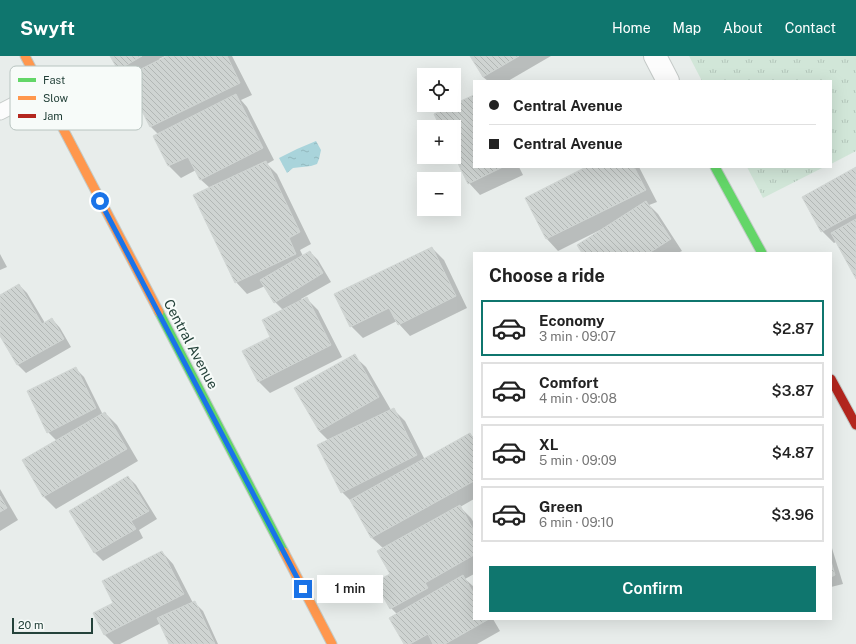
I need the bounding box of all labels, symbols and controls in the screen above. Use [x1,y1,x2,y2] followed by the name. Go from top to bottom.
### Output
[20,17,75,39] text: Swyft
[612,20,651,36] text: Home
[673,20,701,36] text: Map
[723,20,763,36] text: About
[785,20,836,36] text: Contact
[10,66,142,130] legend
[417,68,461,216] map controls
[417,68,461,112] button: locate
[43,74,65,86] text: Fast
[43,92,69,104] text: Slow
[513,97,623,114] text: Central Avenue
[43,110,63,122] text: Jam
[417,120,461,164] button: +
[513,135,623,152] text: Central Avenue
[417,172,461,216] button: −
[91,192,109,210] route start
[489,265,605,286] text: Choose a ride
[161,296,221,392] street label: Central Avenue
[491,310,527,346] icon: car
[539,312,604,329] text: Economy
[772,320,814,337] text: $2.87
[539,329,616,344] text: 3 min · 09:07
[491,372,527,408] icon: car
[539,374,599,391] text: Comfort
[772,382,814,399] text: $3.87
[539,391,617,406] text: 4 min · 09:08
[491,434,527,470] icon: car
[539,436,558,453] text: XL
[772,444,814,461] text: $4.87
[539,453,617,468] text: 5 min · 09:09
[491,496,527,532] icon: car
[539,498,583,515] text: Green
[771,506,814,523] text: $3.96
[539,515,614,530] text: 6 min · 09:10
[489,566,816,612] button: Confirm
[317,575,383,603] callout: 1 min
[294,580,312,598] route end
[335,581,365,596] text: 1 min
[12,616,93,635] scale bar
[18,619,43,631] text: 20 m

